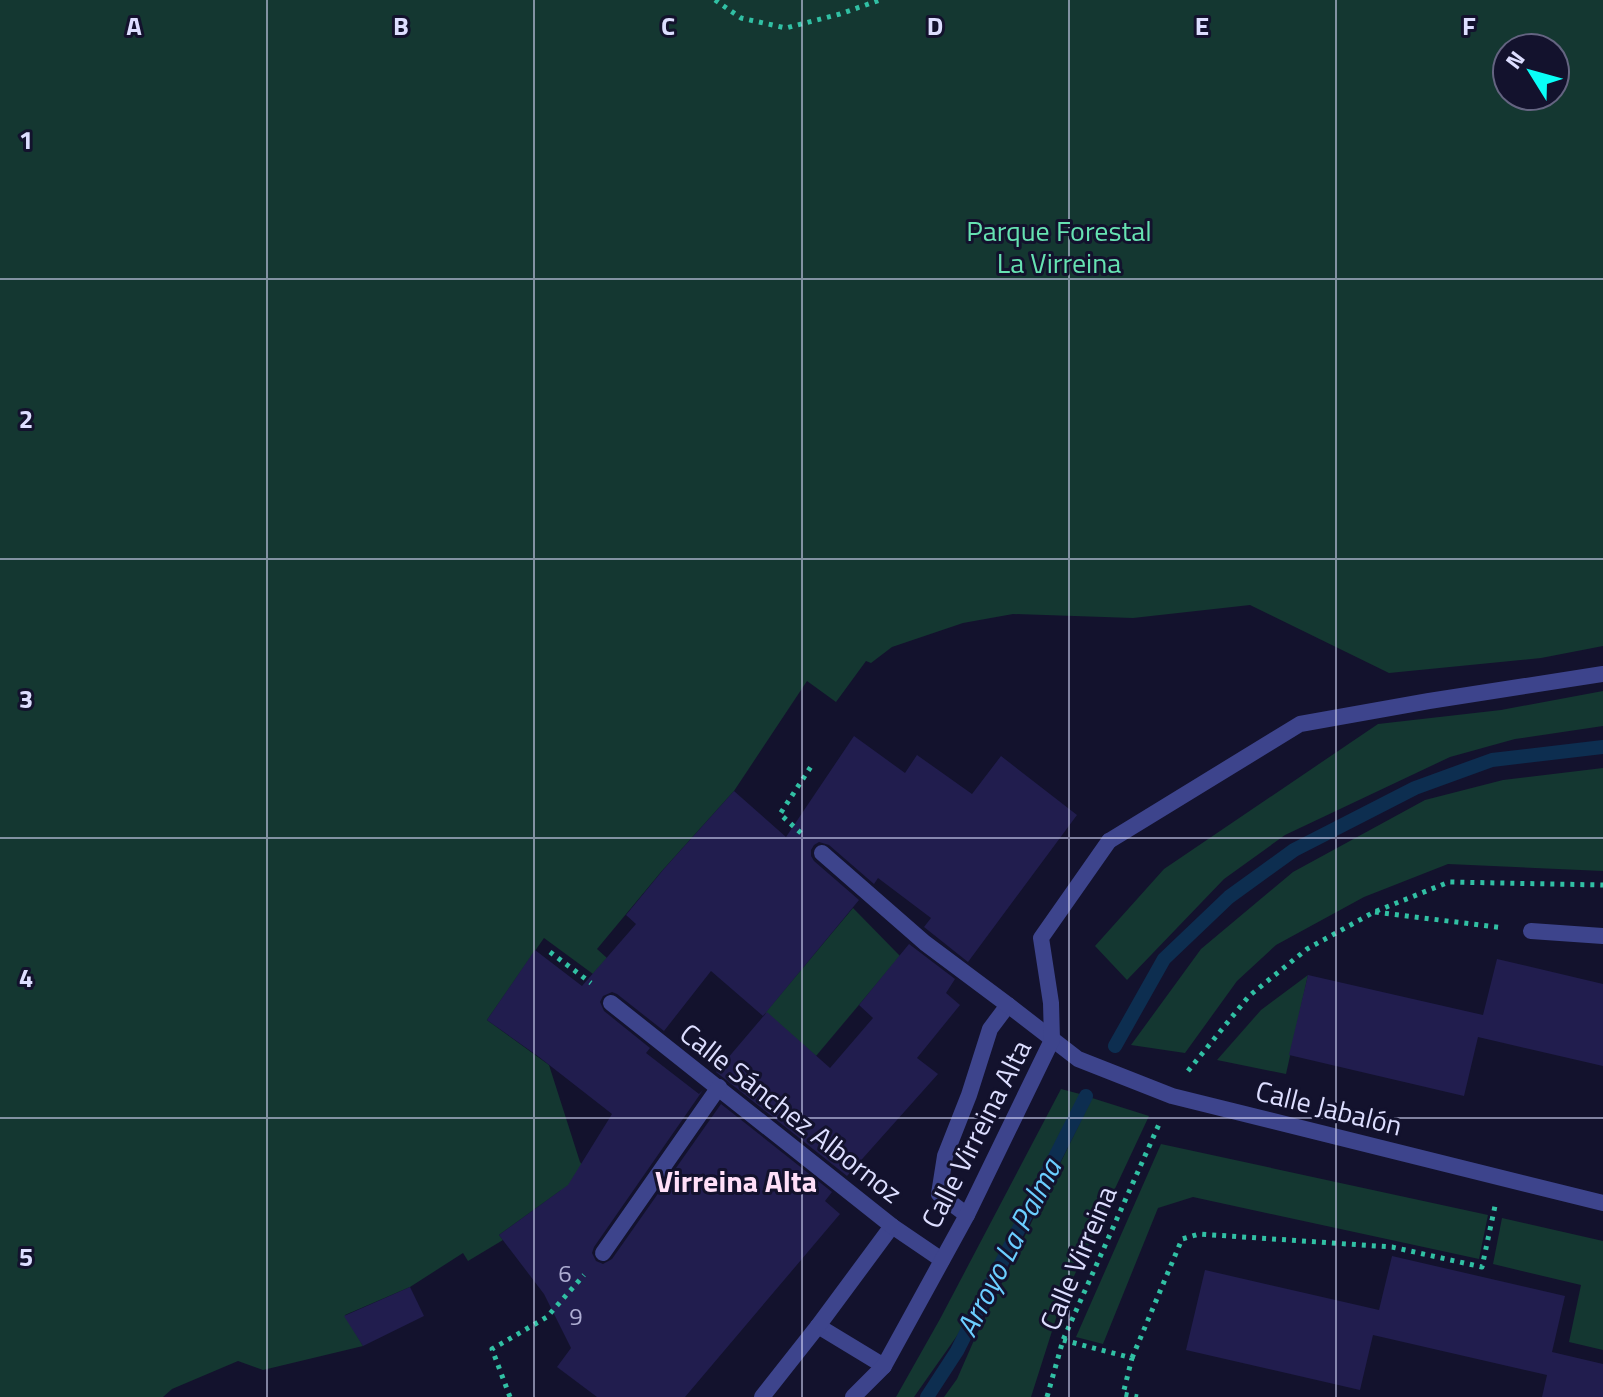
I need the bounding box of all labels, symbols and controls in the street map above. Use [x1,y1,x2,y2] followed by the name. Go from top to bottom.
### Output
[126,6,142,45] text: A
[393,6,409,45] text: B
[661,6,675,45] text: C
[927,6,943,45] text: D
[1195,6,1209,45] text: E
[1462,6,1476,45] text: F
[1491,32,1571,112] north arrow
[1497,44,1533,76] text: N
[19,120,33,159] text: 1
[966,209,1152,284] park label: Parque Forestal La Virreina
[19,399,33,438] text: 2
[19,679,33,718] text: 3
[19,958,33,997] text: 4
[671,1012,912,1213] street label: Calle Sánchez Albornoz
[910,1032,1042,1236] street label: Calle Virreina Alta
[1251,1069,1407,1146] street label: Calle Jabalón
[943,1149,1074,1345] water label: Arroyo La Palma
[655,1158,817,1204] district label: Virreina Alta
[1028,1179,1127,1337] street label: Calle Virreina
[19,1237,33,1276] text: 5
[558,1255,572,1291] house number: 6
[569,1298,583,1334] house number: 9

